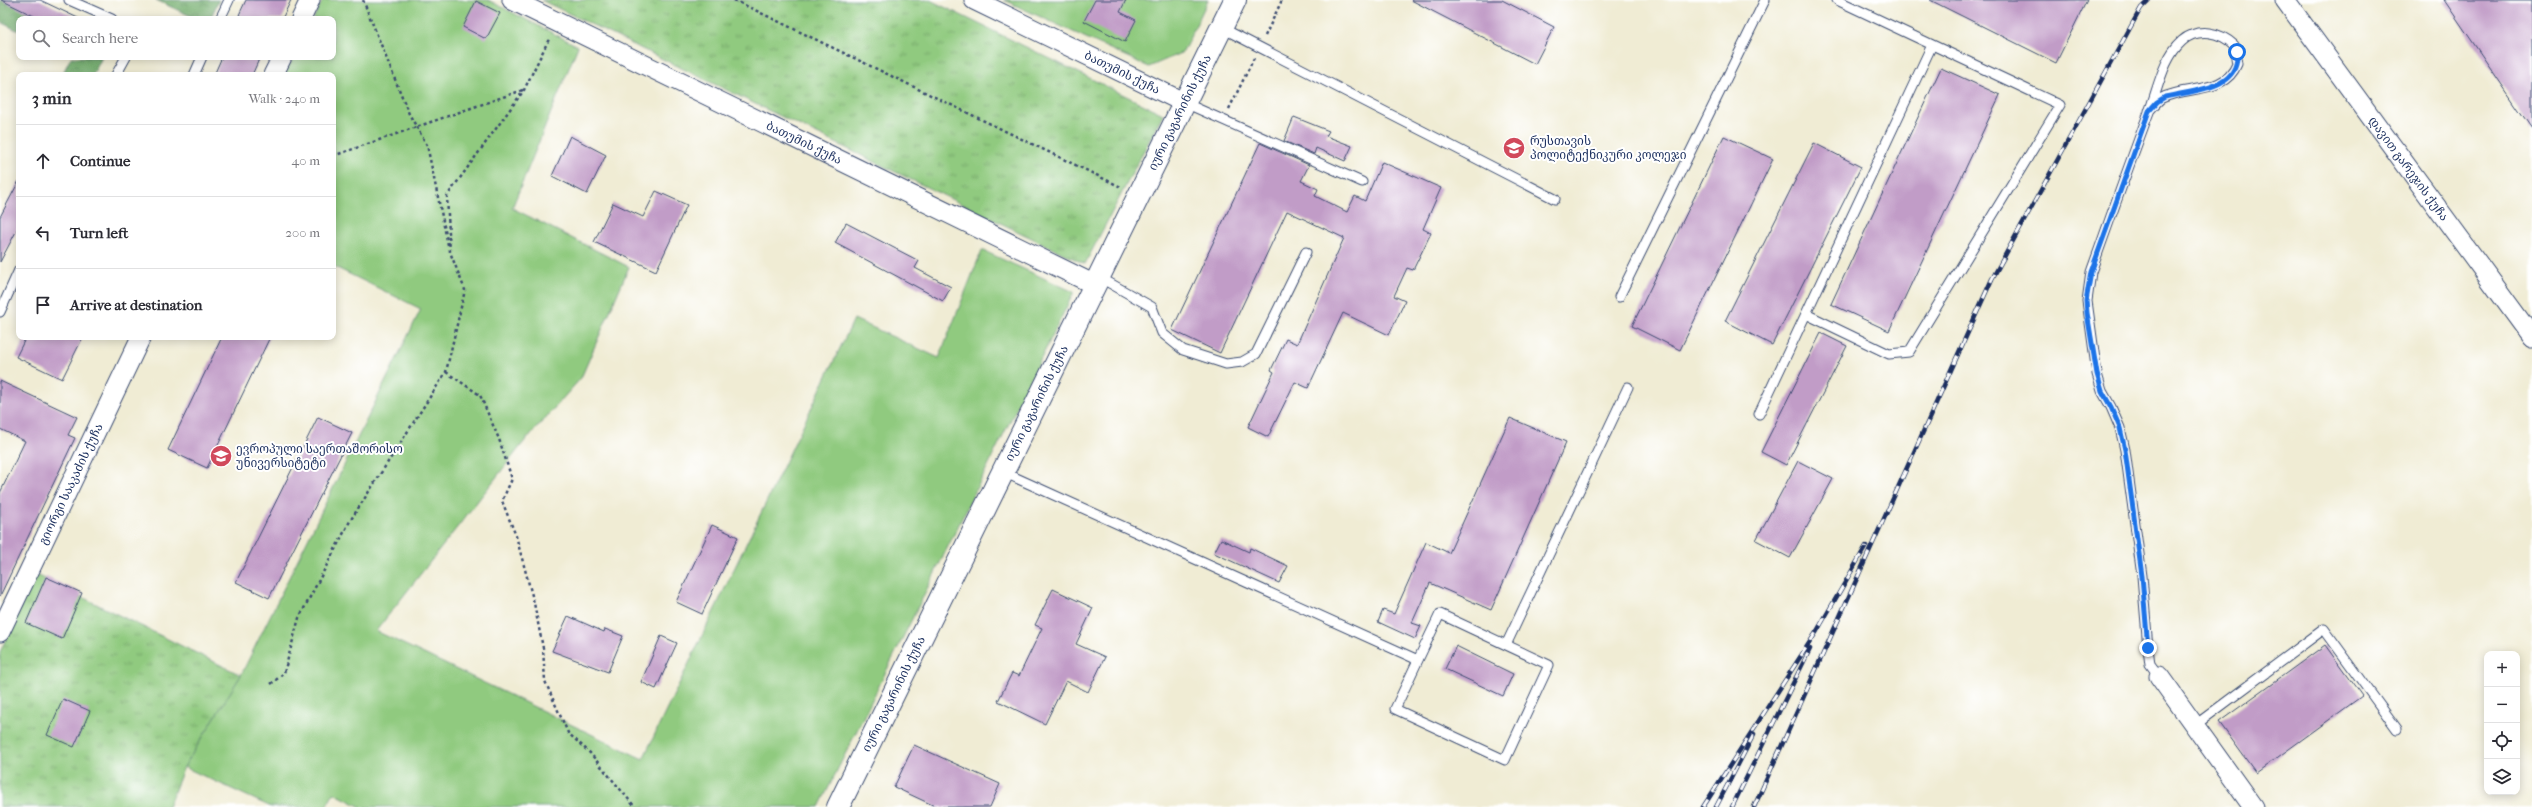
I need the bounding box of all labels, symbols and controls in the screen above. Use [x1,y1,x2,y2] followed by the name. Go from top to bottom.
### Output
[16,16,336,60] search box
[30,27,52,49] icon: search
[62,29,138,47] text: Search here
[2228,43,2246,61] route start
[1082,48,1162,97] street label: ბათუმის ქუჩა
[1145,52,1214,173] street label: იური გაგარინის ქუჩა
[32,88,72,108] text: 3 min
[248,91,320,106] text: Walk · 240 m
[2366,114,2451,223] street label: დავით გარეჯის ქუჩა
[764,118,844,167] street label: ბათუმის ქუჩა
[1530,134,1687,162] place label: რუსთავის პოლიტექნიკური კოლეჯი
[1501,135,1527,161] school or university icon: რუსთავის პოლიტექნიკური კოლეჯი
[32,150,54,172] icon: ahead
[70,152,130,170] text: Continue
[292,153,320,168] text: 40 m
[32,222,54,244] icon: left
[70,224,128,242] text: Turn left
[285,225,320,240] text: 200 m
[32,294,54,316] icon: arrive
[70,296,202,314] text: Arrive at destination
[1002,343,1071,463] street label: იური გაგარინის ქუჩა
[36,421,106,547] street label: გიორგი სააკაძის ქუჩა
[236,442,403,470] place label: ევროპული საერთაშორისო უნივერსიტეტი
[208,443,234,469] school or university icon: ევროპული საერთაშორისო უნივერსიტეტი
[859,634,928,754] street label: იური გაგარინის ქუჩა
[2139,639,2157,657] route end
[2484,651,2520,795] map controls
[2484,651,2520,687] button: +
[2484,687,2520,723] button: −
[2484,723,2520,759] button: locate
[2484,759,2520,795] button: layers

